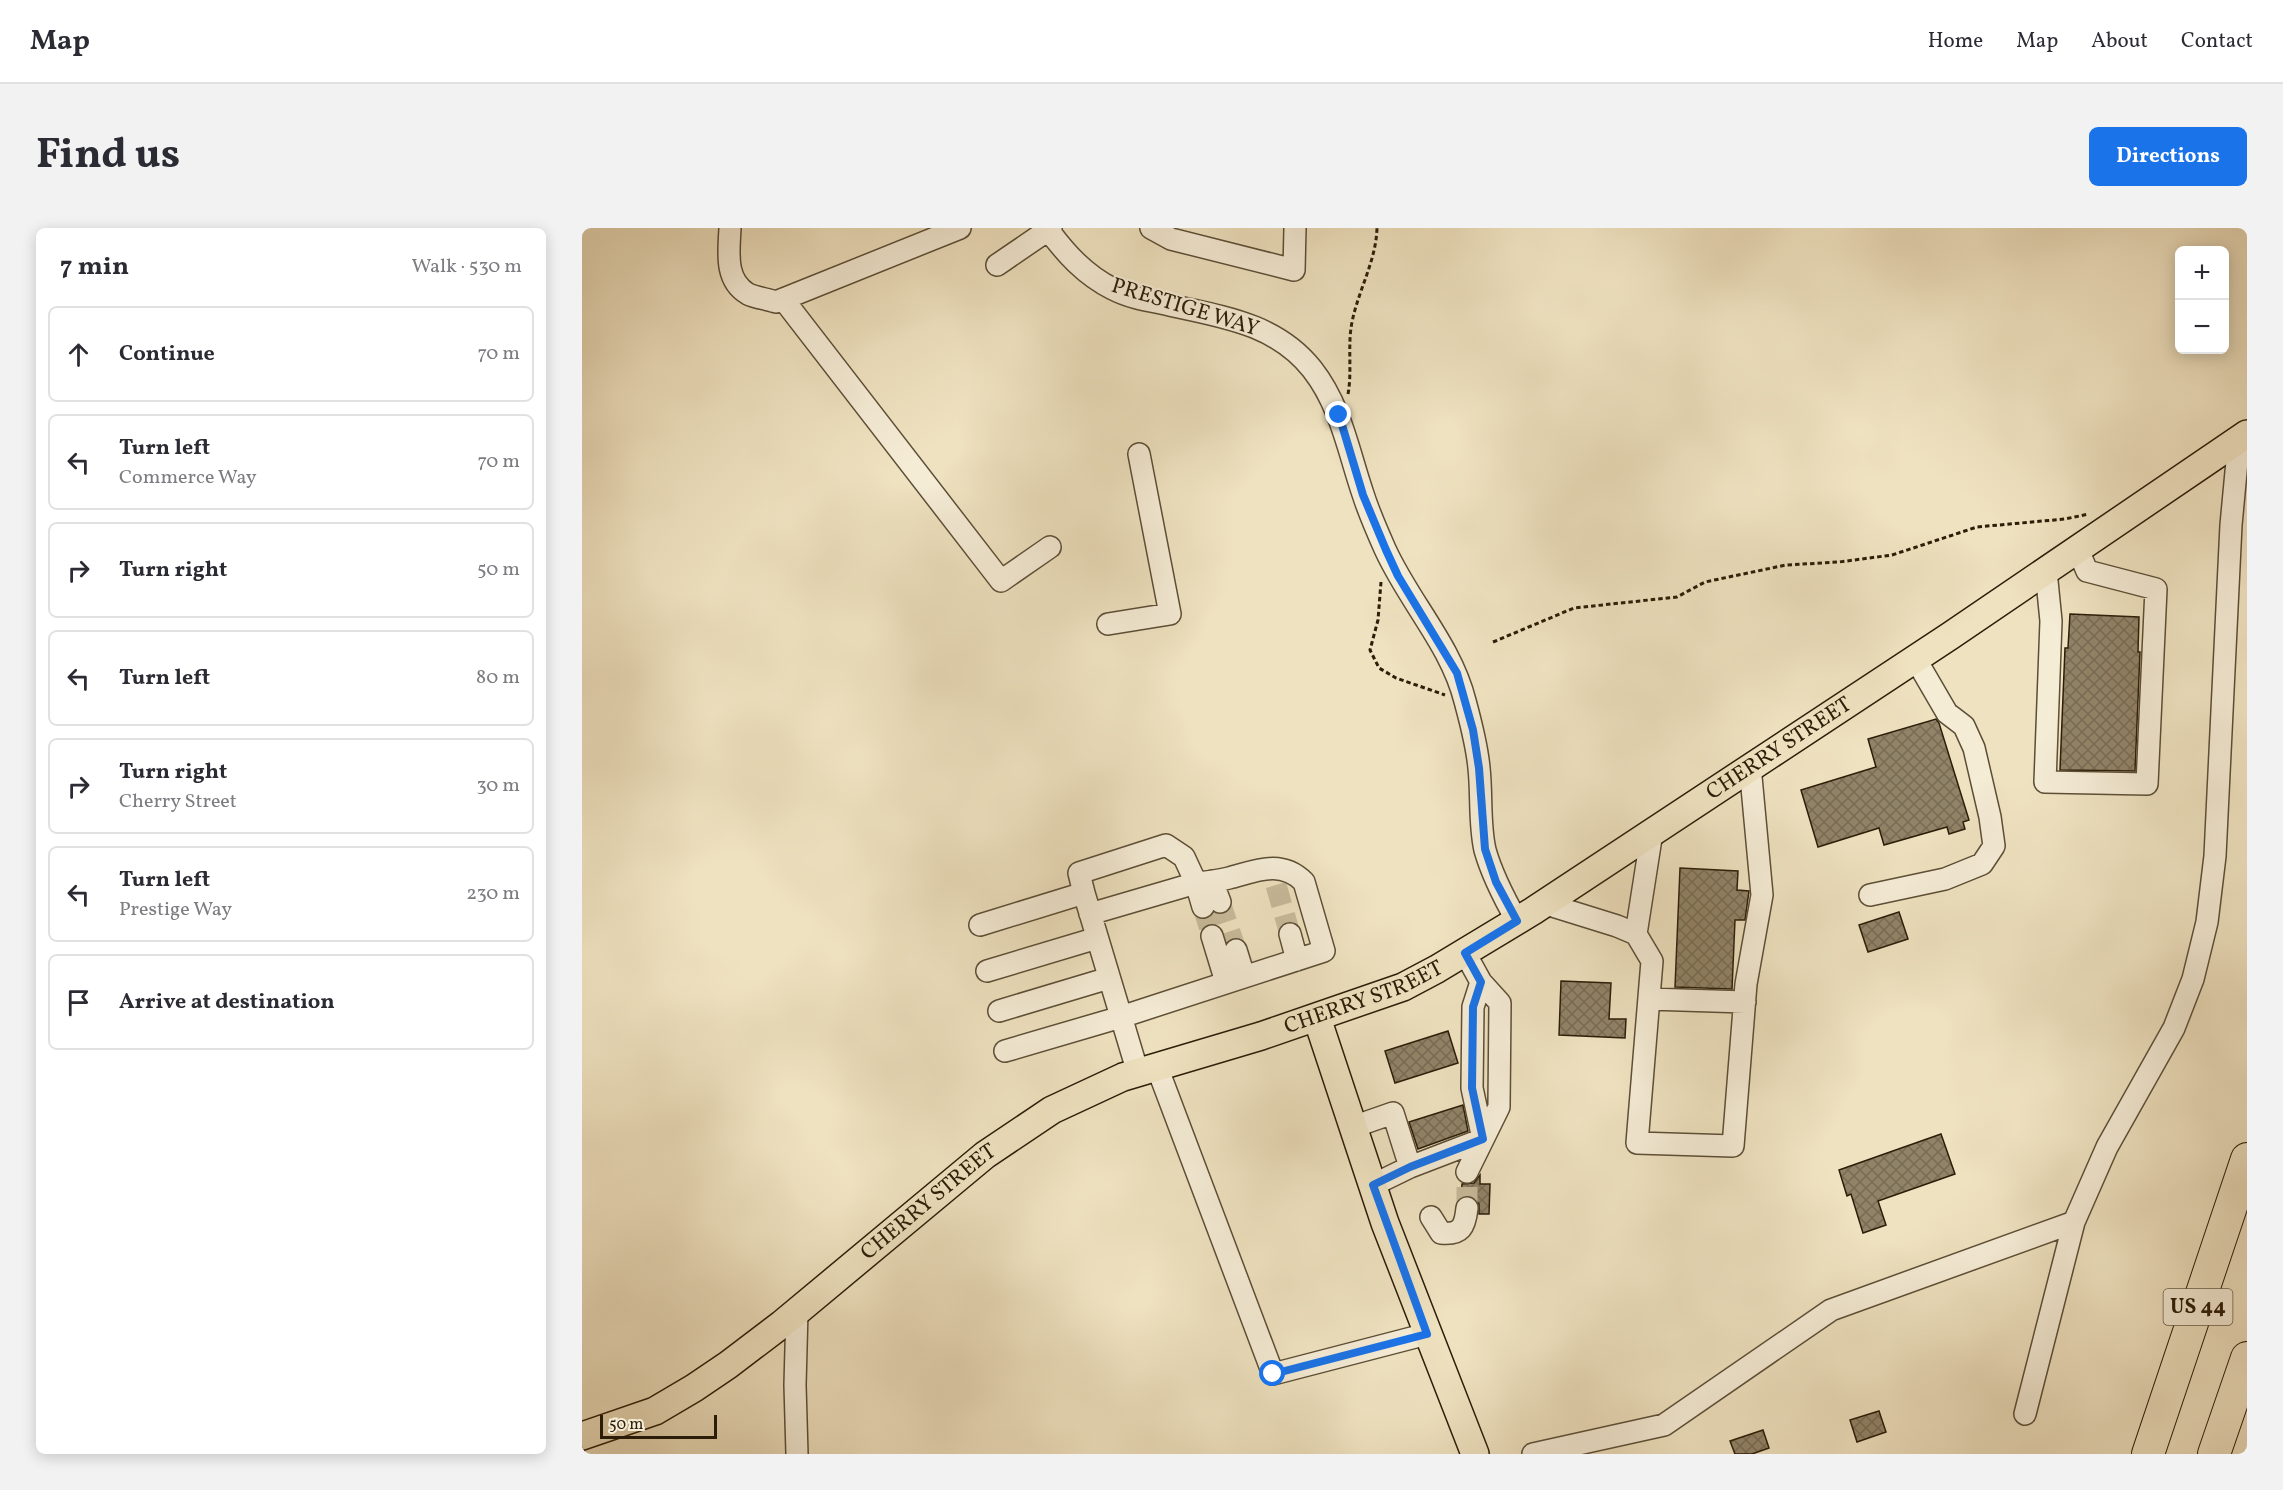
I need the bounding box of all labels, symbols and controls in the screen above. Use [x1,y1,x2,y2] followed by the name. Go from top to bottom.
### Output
[30,22,90,61] text: Map
[1928,27,1983,56] text: Home
[2016,27,2058,56] text: Map
[2091,27,2148,56] text: About
[2181,27,2253,56] text: Contact
[36,127,180,186] text: Find us
[2089,127,2247,186] button: Directions
[2175,246,2229,354] map controls
[2175,246,2229,300] button: +
[60,249,129,285] text: 7 min
[411,253,522,281] text: Walk · 530 m
[1107,271,1263,345] street label: PRESTIGE WAY
[2175,300,2229,354] button: −
[62,338,95,371] icon: ahead
[119,339,215,370] text: Continue
[477,340,520,368] text: 70 m
[1325,401,1351,427] route end
[119,433,210,464] text: Turn left
[62,446,95,479] icon: left
[477,448,520,476] text: 70 m
[119,464,257,492] text: Commerce Way
[62,554,95,587] icon: right
[119,555,227,586] text: Turn right
[477,556,520,584] text: 50 m
[62,662,95,695] icon: left
[119,663,210,694] text: Turn left
[476,664,520,692] text: 80 m
[1700,689,1858,808] street label: CHERRY STREET
[119,757,227,788] text: Turn right
[62,770,95,803] icon: right
[476,772,520,800] text: 30 m
[119,788,237,816] text: Cherry Street
[119,865,210,896] text: Turn left
[62,878,95,911] icon: left
[466,880,520,908] text: 230 m
[119,896,232,924] text: Prestige Way
[1280,953,1449,1042] street label: CHERRY STREET
[62,986,95,1019] icon: arrive
[119,987,335,1018] text: Arrive at destination
[854,1136,1003,1268] street label: CHERRY STREET
[2164,1289,2232,1325] road number: US 44
[1259,1360,1285,1386] route start
[600,1412,717,1440] scale bar
[609,1414,643,1436] text: 50 m

